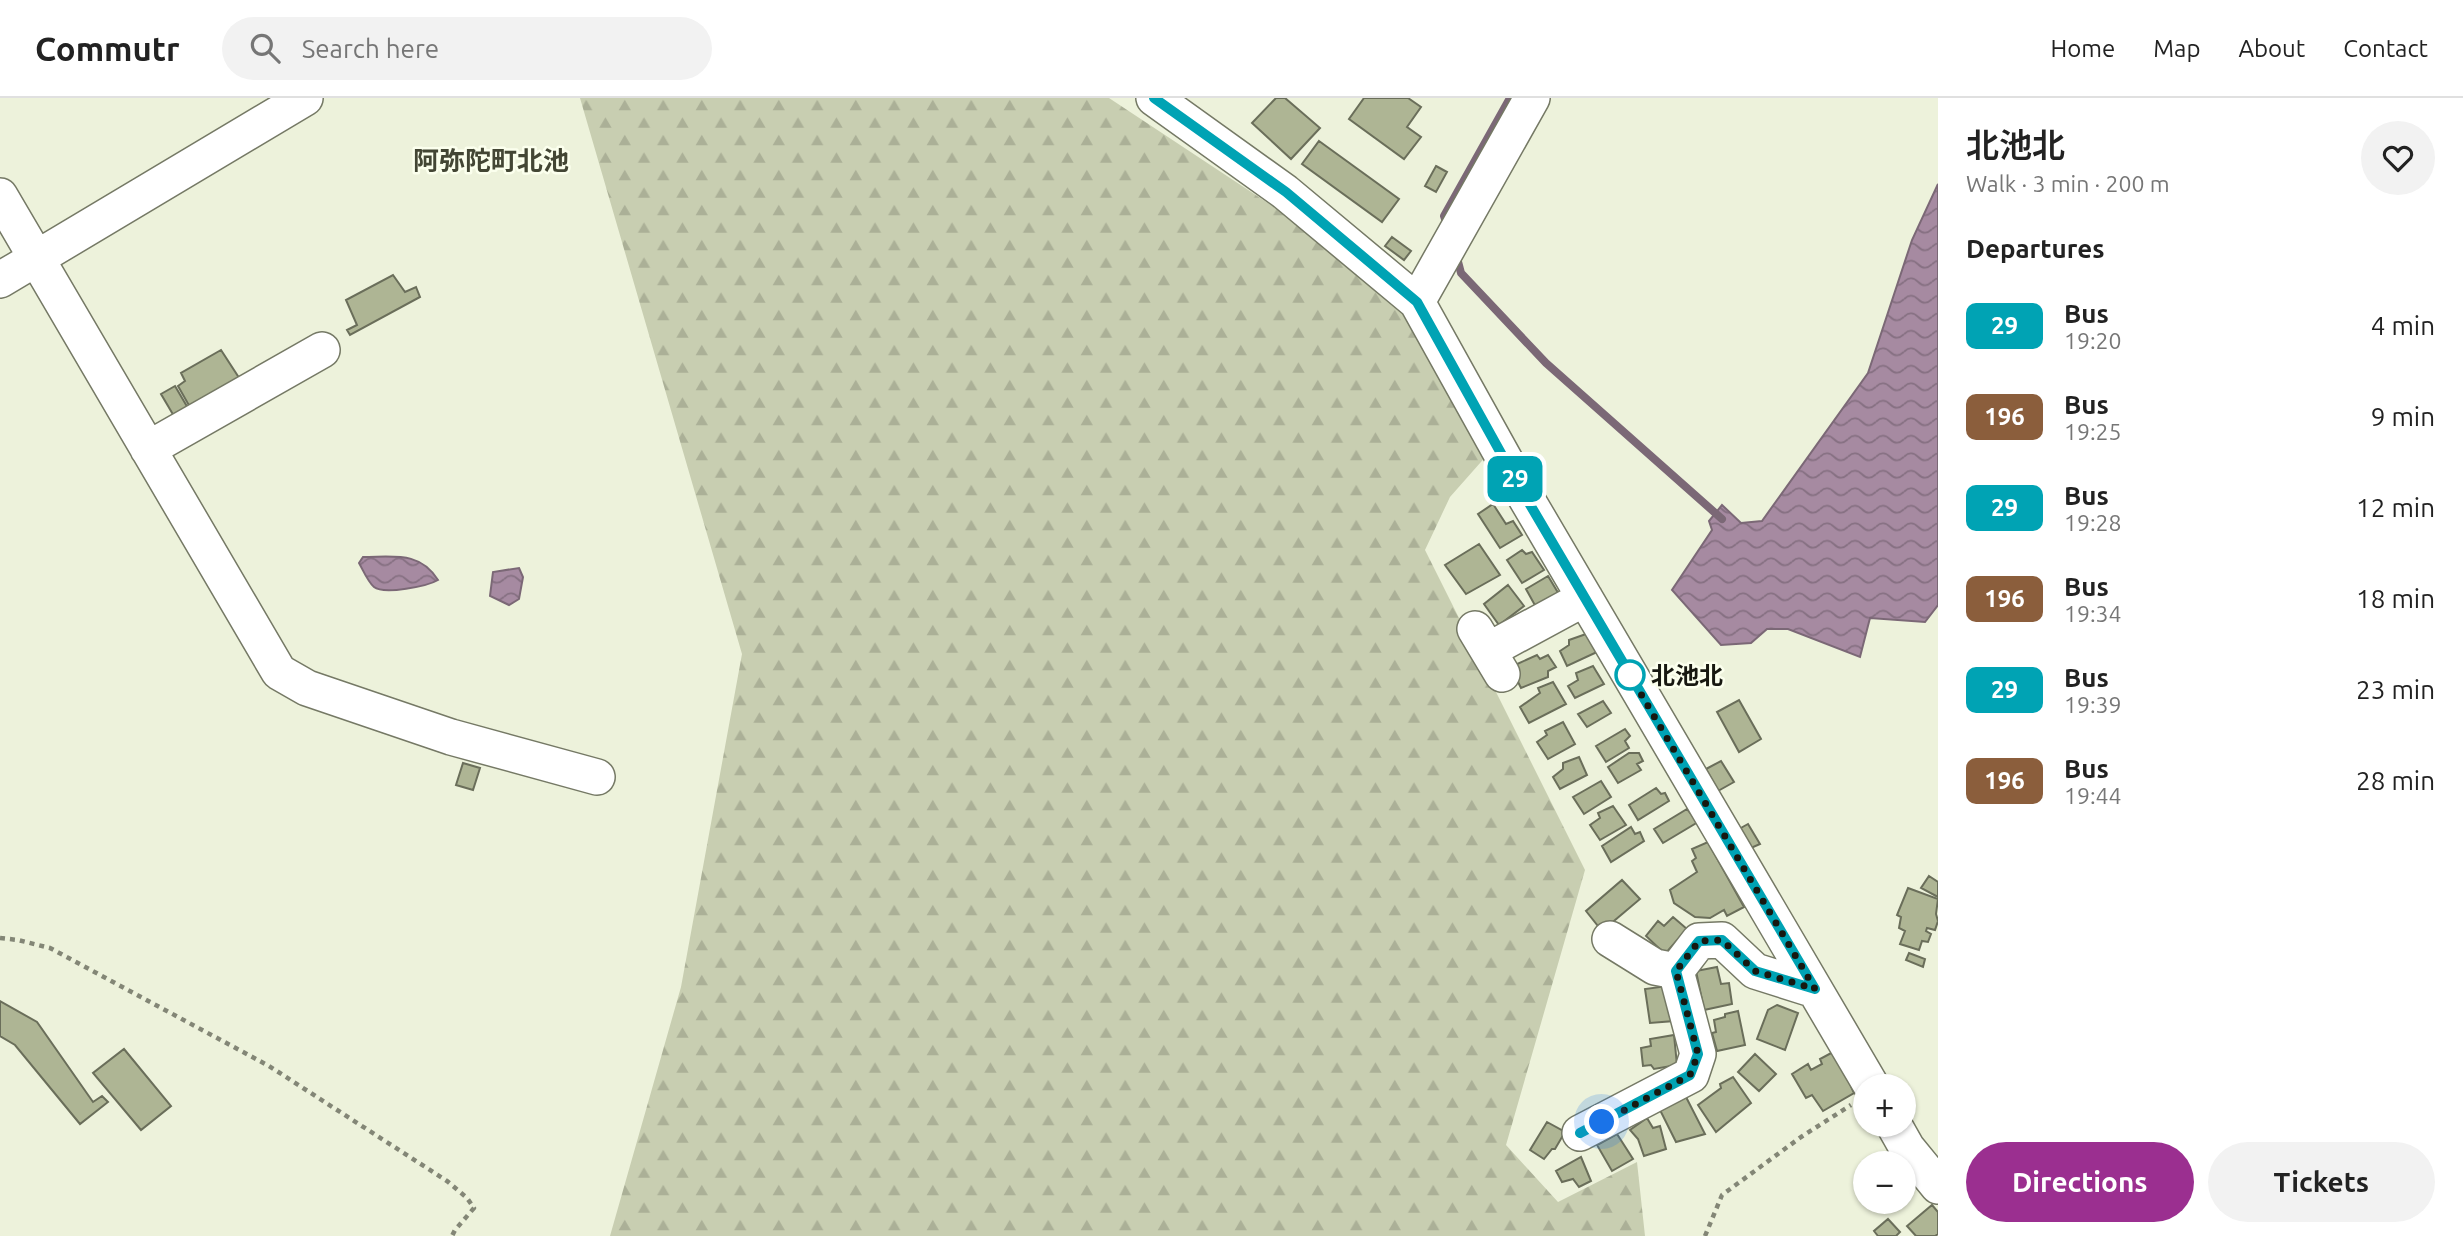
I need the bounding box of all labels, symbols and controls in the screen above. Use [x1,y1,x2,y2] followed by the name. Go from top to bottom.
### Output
[222,17,712,80] search box
[246,29,284,67] icon: search
[35,30,180,67] text: Commutr
[302,34,439,63] text: Search here
[2050,35,2115,62] text: Home
[2153,35,2200,62] text: Map
[2238,35,2305,62] text: About
[2343,35,2428,62] text: Contact
[2361,121,2435,195] button: heart
[1966,126,2065,163] text: 北池北
[413,146,569,175] district label: 阿弥陀町北池
[1966,171,2170,196] text: Walk · 3 min · 200 m
[1966,234,2104,263] text: Departures
[2064,299,2109,328] text: Bus
[2371,311,2435,340] text: 4 min
[1991,312,2018,339] text: 29
[2064,328,2122,353] text: 19:20
[2064,390,2109,419] text: Bus
[2371,402,2435,431] text: 9 min
[1984,403,2025,430] text: 196
[2064,419,2122,444] text: 19:25
[1484,456,1546,502] line badge: 29
[1501,465,1529,492] text: 29
[2064,481,2109,510] text: Bus
[2356,493,2435,522] text: 12 min
[1991,494,2018,521] text: 29
[2064,510,2122,535] text: 19:28
[2064,572,2109,601] text: Bus
[2356,584,2435,613] text: 18 min
[1984,585,2025,612] text: 196
[2064,601,2122,626] text: 19:34
[1615,660,1645,690] marker: 北池北
[1651,662,1723,689] place label: 北池北
[2064,663,2109,692] text: Bus
[2356,675,2435,704] text: 23 min
[1991,676,2018,703] text: 29
[2064,692,2122,717] text: 19:39
[2064,754,2109,783] text: Bus
[2356,766,2435,795] text: 28 min
[1984,767,2025,794] text: 196
[2064,783,2122,808] text: 19:44
[1853,1074,1916,1214] map controls
[1853,1074,1916,1137] button: +
[1584,1104,1619,1139] your location
[1966,1142,2194,1222] button: Directions
[2208,1142,2435,1222] button: Tickets
[1853,1151,1916,1214] button: −

